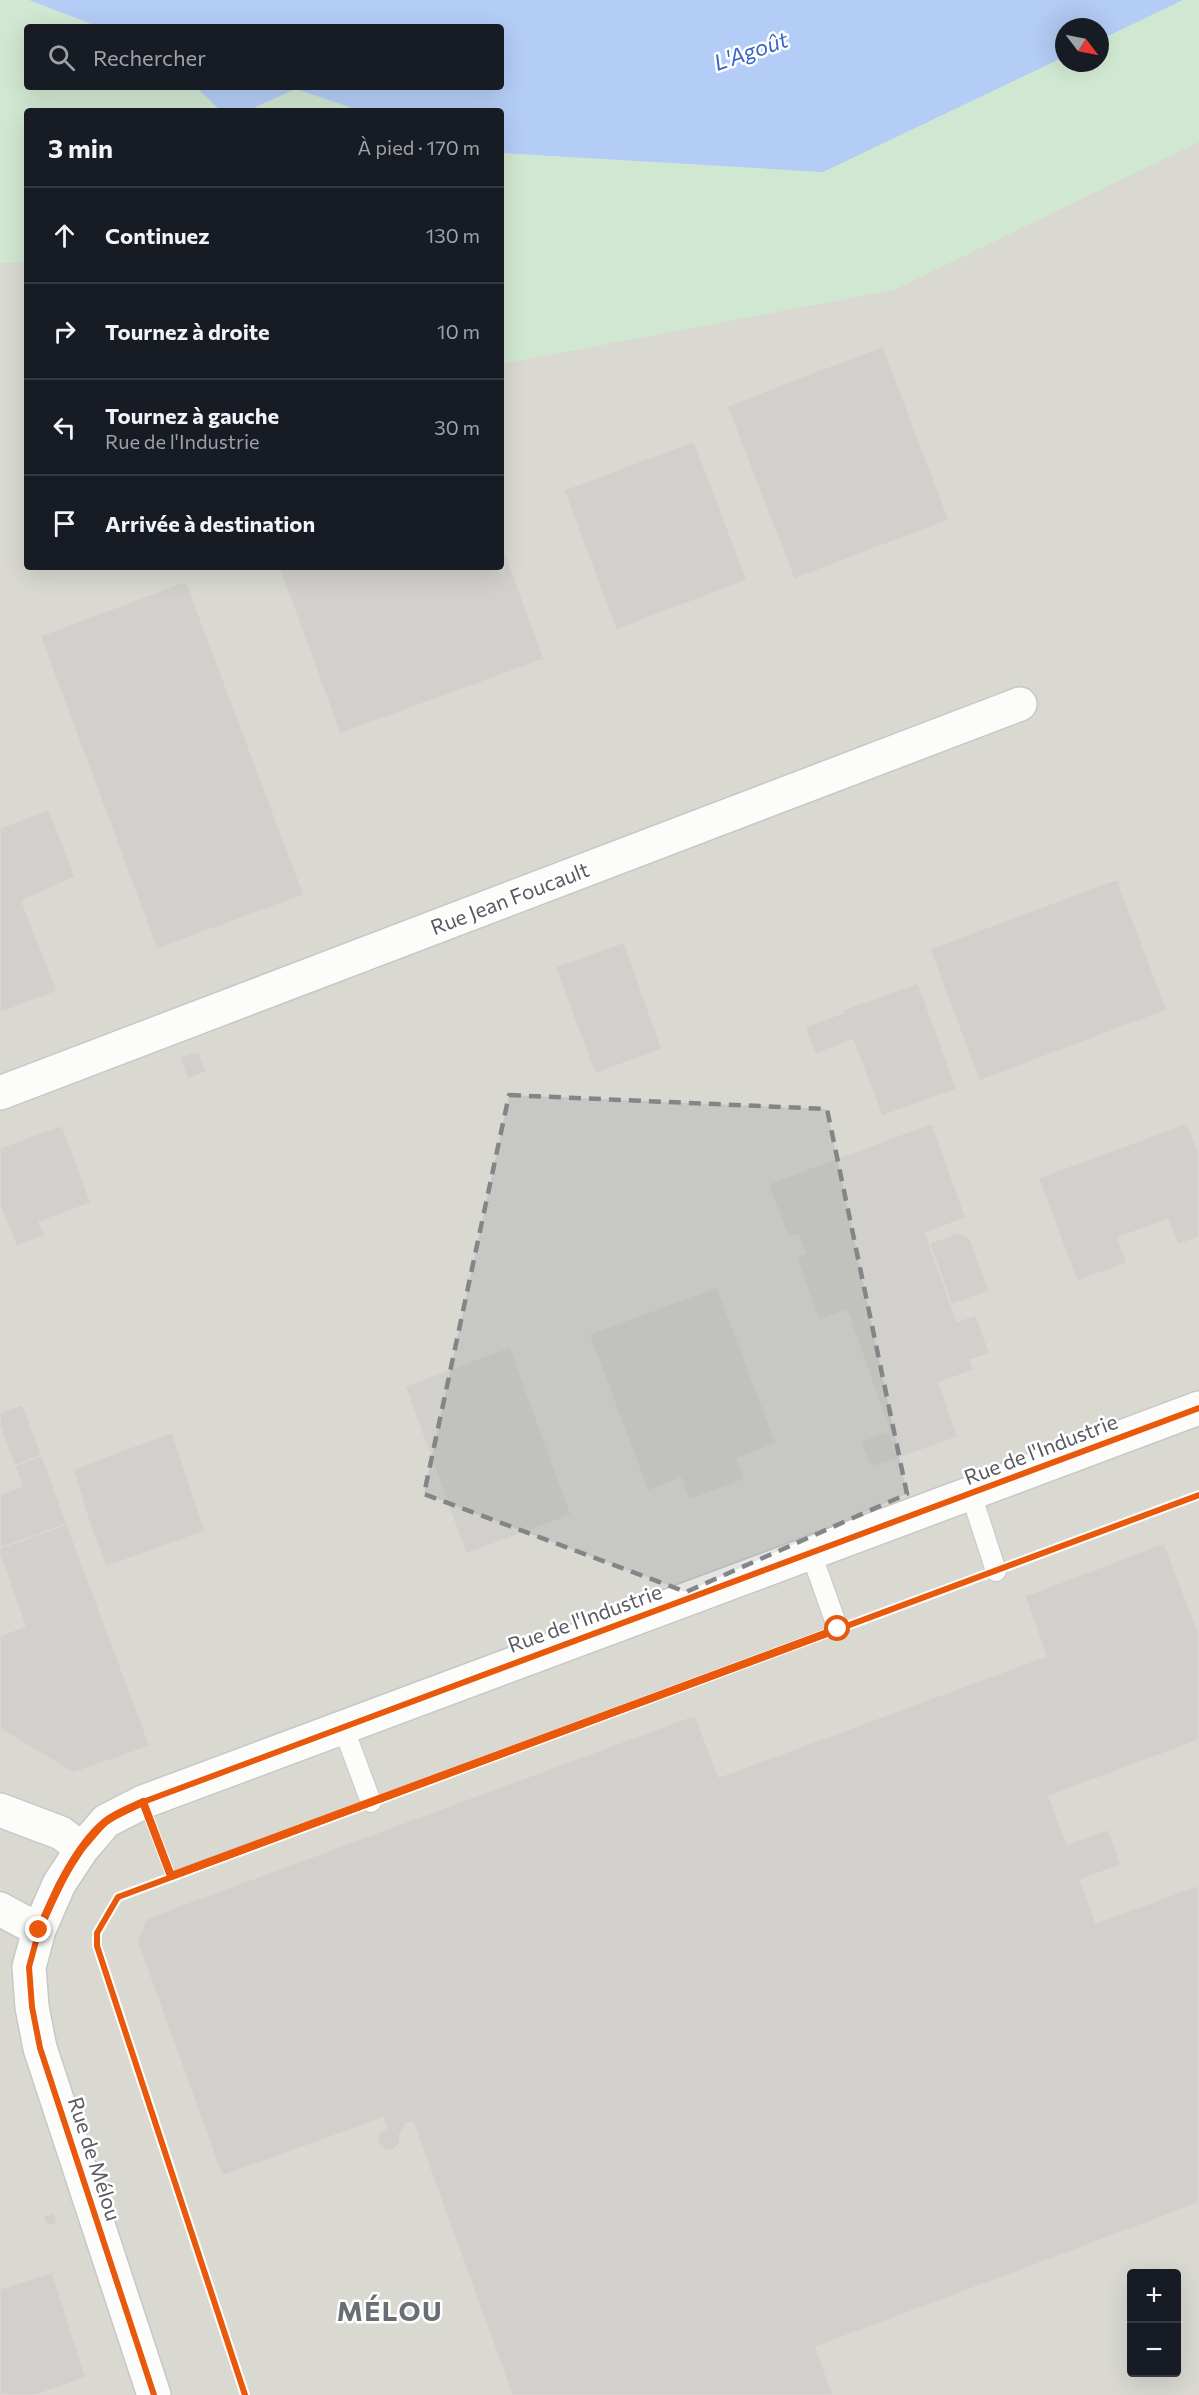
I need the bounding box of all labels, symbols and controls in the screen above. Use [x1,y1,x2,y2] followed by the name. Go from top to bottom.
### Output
[1055,18,1109,72] north arrow
[24,24,504,90] search box
[710,25,792,76] water label: L'Agoût
[45,41,78,74] icon: search
[93,44,206,71] text: Rechercher
[48,132,113,163] text: 3 min
[358,135,480,159] text: À pied · 170 m
[48,219,81,252] icon: ahead
[105,222,210,249] text: Continuez
[426,223,480,247] text: 130 m
[48,315,81,348] icon: right
[105,318,270,345] text: Tournez à droite
[437,319,480,343] text: 10 m
[105,402,279,429] text: Tournez à gauche
[48,411,81,444] icon: left
[434,415,480,439] text: 30 m
[105,429,260,453] text: Rue de l'Industrie
[48,507,81,540] icon: arrive
[105,510,315,537] text: Arrivée à destination
[427,856,592,939] street label: Rue Jean Foucault
[960,1408,1121,1489] street label: Rue de l'Industrie
[504,1578,665,1657] street label: Rue de l'Industrie
[824,1615,850,1641] route start
[25,1916,51,1942] route end
[64,2093,127,2224] street label: Rue de Mélou
[1127,2269,1181,2377] map controls
[1127,2269,1181,2323] button: +
[337,2294,443,2327] district label: MÉLOU
[1127,2323,1181,2377] button: −

